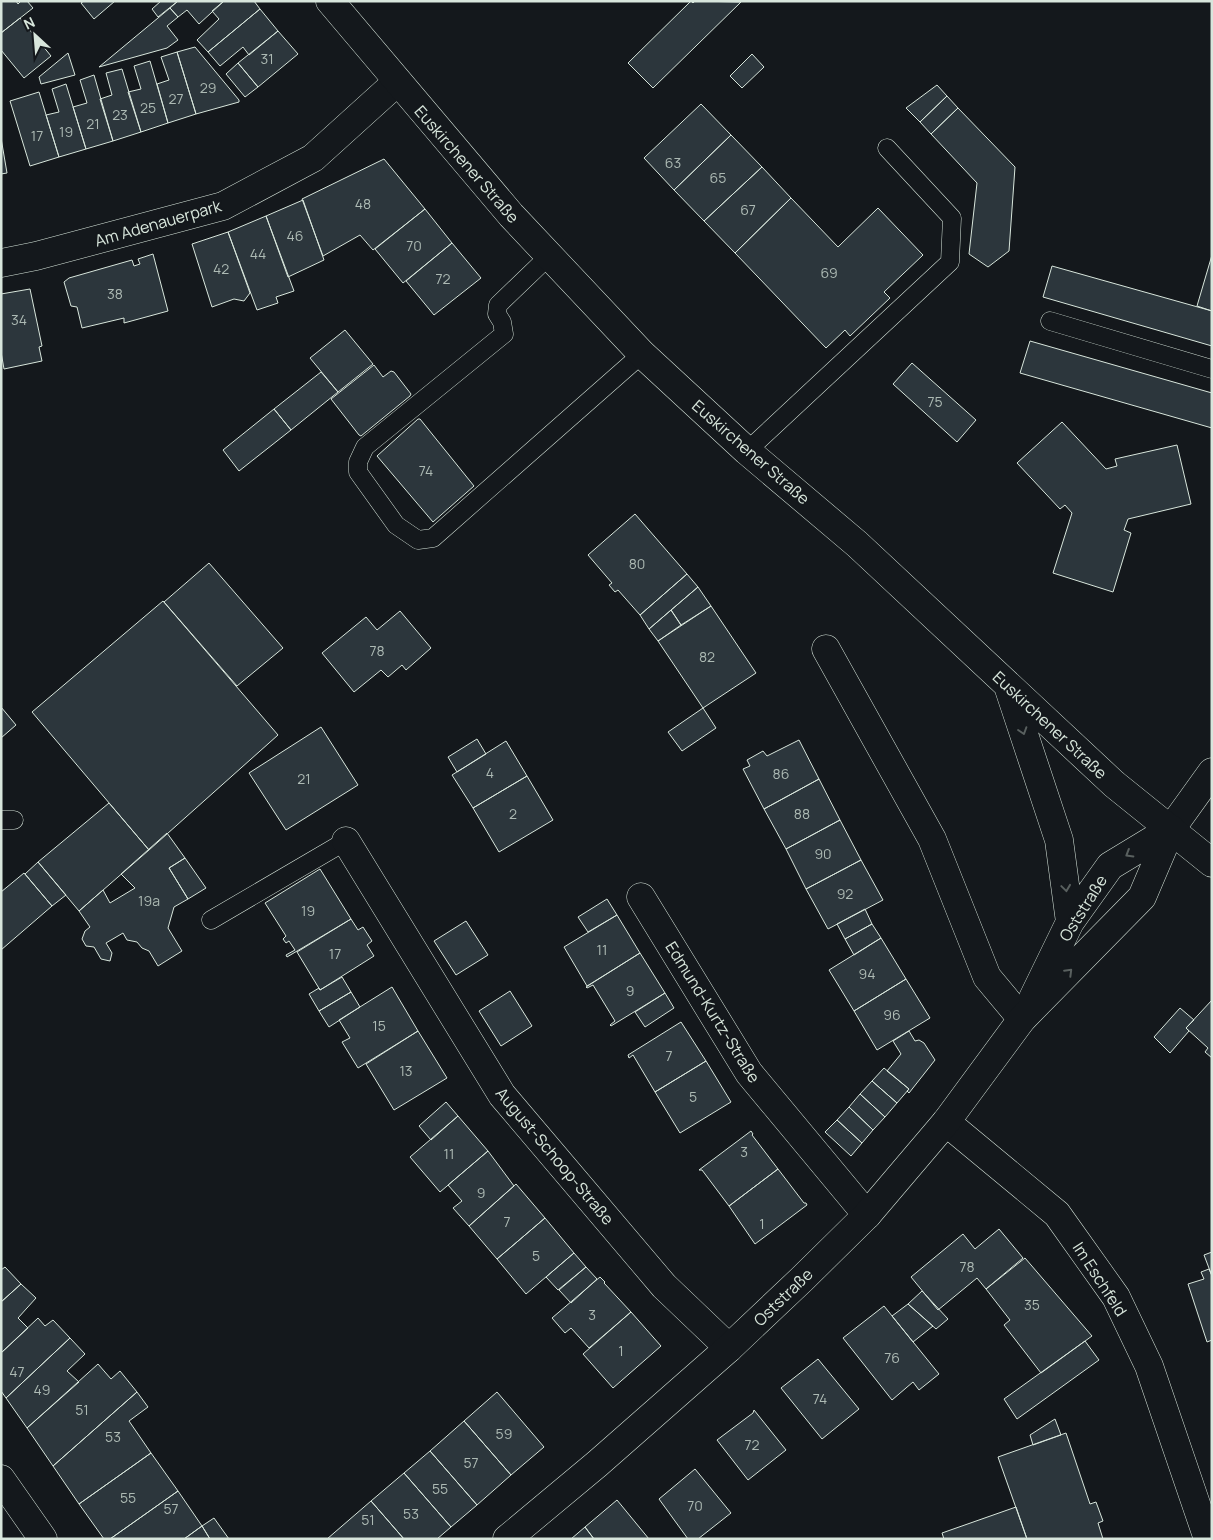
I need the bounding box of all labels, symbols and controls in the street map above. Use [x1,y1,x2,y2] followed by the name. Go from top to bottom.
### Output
[10,10,60,60] north arrow
[20,12,38,34] text: N
[260,49,274,68] house number: 31
[200,78,216,97] house number: 29
[168,89,184,108] house number: 27
[140,98,156,117] house number: 25
[410,101,524,227] street label: Euskirchener Straße
[112,105,128,124] house number: 23
[86,114,100,133] house number: 21
[59,122,73,141] house number: 19
[31,126,43,145] house number: 17
[665,153,681,172] house number: 63
[710,168,726,187] house number: 65
[92,194,225,252] street label: Am Adenauerpark
[355,194,371,213] house number: 48
[740,200,756,219] house number: 67
[287,226,303,245] house number: 46
[406,236,422,255] house number: 70
[250,244,266,263] house number: 44
[213,259,229,278] house number: 42
[820,263,838,282] house number: 69
[435,269,451,288] house number: 72
[107,284,123,303] house number: 38
[11,310,27,329] house number: 34
[927,392,943,411] house number: 75
[688,395,814,509] street label: Euskirchener Straße
[419,461,433,480] house number: 74
[629,554,645,573] house number: 80
[369,641,385,660] house number: 78
[699,647,715,666] house number: 82
[988,666,1112,784] street label: Euskirchener Straße
[1017,727,1027,735] one-way arrow
[486,763,494,782] house number: 4
[773,764,789,783] house number: 86
[297,769,311,788] house number: 21
[509,804,517,823] house number: 2
[794,804,810,823] house number: 88
[814,844,832,863] house number: 90
[1126,847,1135,857] one-way arrow
[1054,871,1112,945] street label: Oststraße
[1060,883,1070,892] one-way arrow
[837,884,853,903] house number: 92
[138,891,160,910] house number: 19a
[301,901,315,920] house number: 19
[661,937,765,1087] street label: Edmund-Kurtz-Straße
[597,940,607,959] house number: 11
[329,944,341,963] house number: 17
[859,964,875,983] house number: 94
[1063,969,1072,978] one-way arrow
[626,981,634,1000] house number: 9
[883,1005,901,1024] house number: 96
[372,1016,386,1035] house number: 15
[665,1046,673,1065] house number: 7
[399,1061,413,1080] house number: 13
[491,1083,619,1229] street label: August-Schoop-Straße
[689,1087,697,1106] house number: 5
[740,1142,748,1161] house number: 3
[444,1144,454,1163] house number: 11
[477,1183,485,1202] house number: 9
[503,1212,511,1231] house number: 7
[759,1214,765,1233] house number: 1
[1068,1238,1132,1320] street label: Im Eschfeld
[532,1246,540,1265] house number: 5
[959,1257,975,1276] house number: 78
[749,1263,817,1331] street label: Oststraße
[1024,1295,1040,1314] house number: 35
[588,1305,596,1324] house number: 3
[618,1341,624,1360] house number: 1
[884,1348,900,1367] house number: 76
[9,1362,25,1381] house number: 47
[34,1380,50,1399] house number: 49
[813,1389,827,1408] house number: 74
[75,1400,89,1419] house number: 51
[496,1424,512,1443] house number: 59
[105,1427,121,1446] house number: 53
[744,1435,760,1454] house number: 72
[463,1453,479,1472] house number: 57
[432,1479,448,1498] house number: 55
[120,1488,136,1507] house number: 55
[687,1496,703,1515] house number: 70
[163,1499,179,1518] house number: 57
[403,1504,419,1523] house number: 53
[361,1510,375,1529] house number: 51

